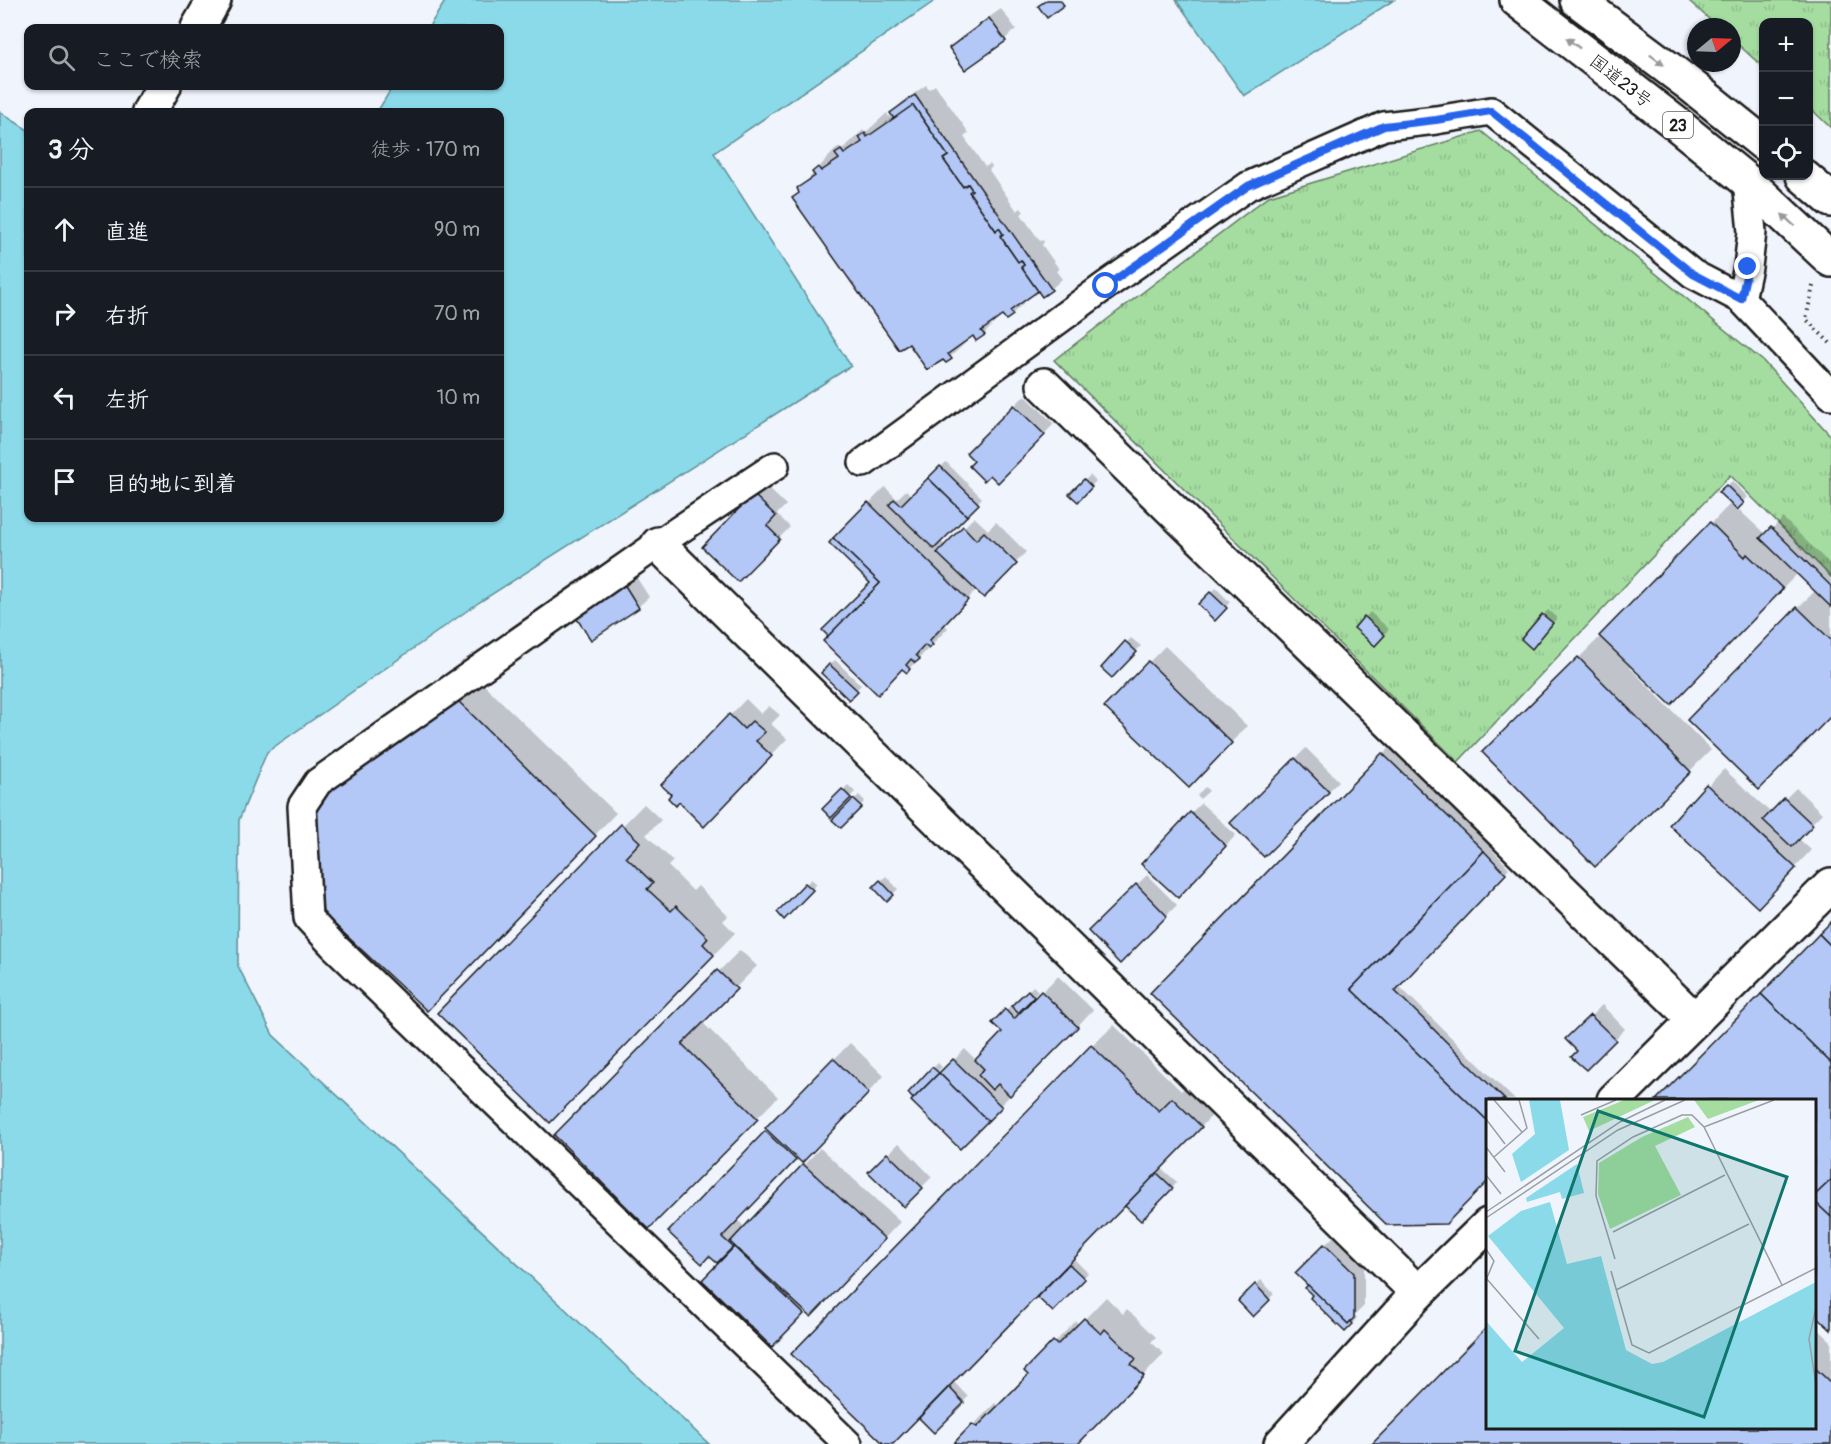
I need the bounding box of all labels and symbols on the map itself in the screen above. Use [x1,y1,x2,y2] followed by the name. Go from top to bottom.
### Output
[1687,18,1741,72] north arrow
[1565,37,1581,49] one-way arrow
[1585,50,1657,113] street label: 国道23号
[1649,54,1665,66] one-way arrow
[1663,112,1693,138] road number: 23
[1781,213,1796,227] one-way arrow
[1734,253,1760,279] route end
[1092,272,1118,298] route start
[1486,1099,1816,1429] inset map

